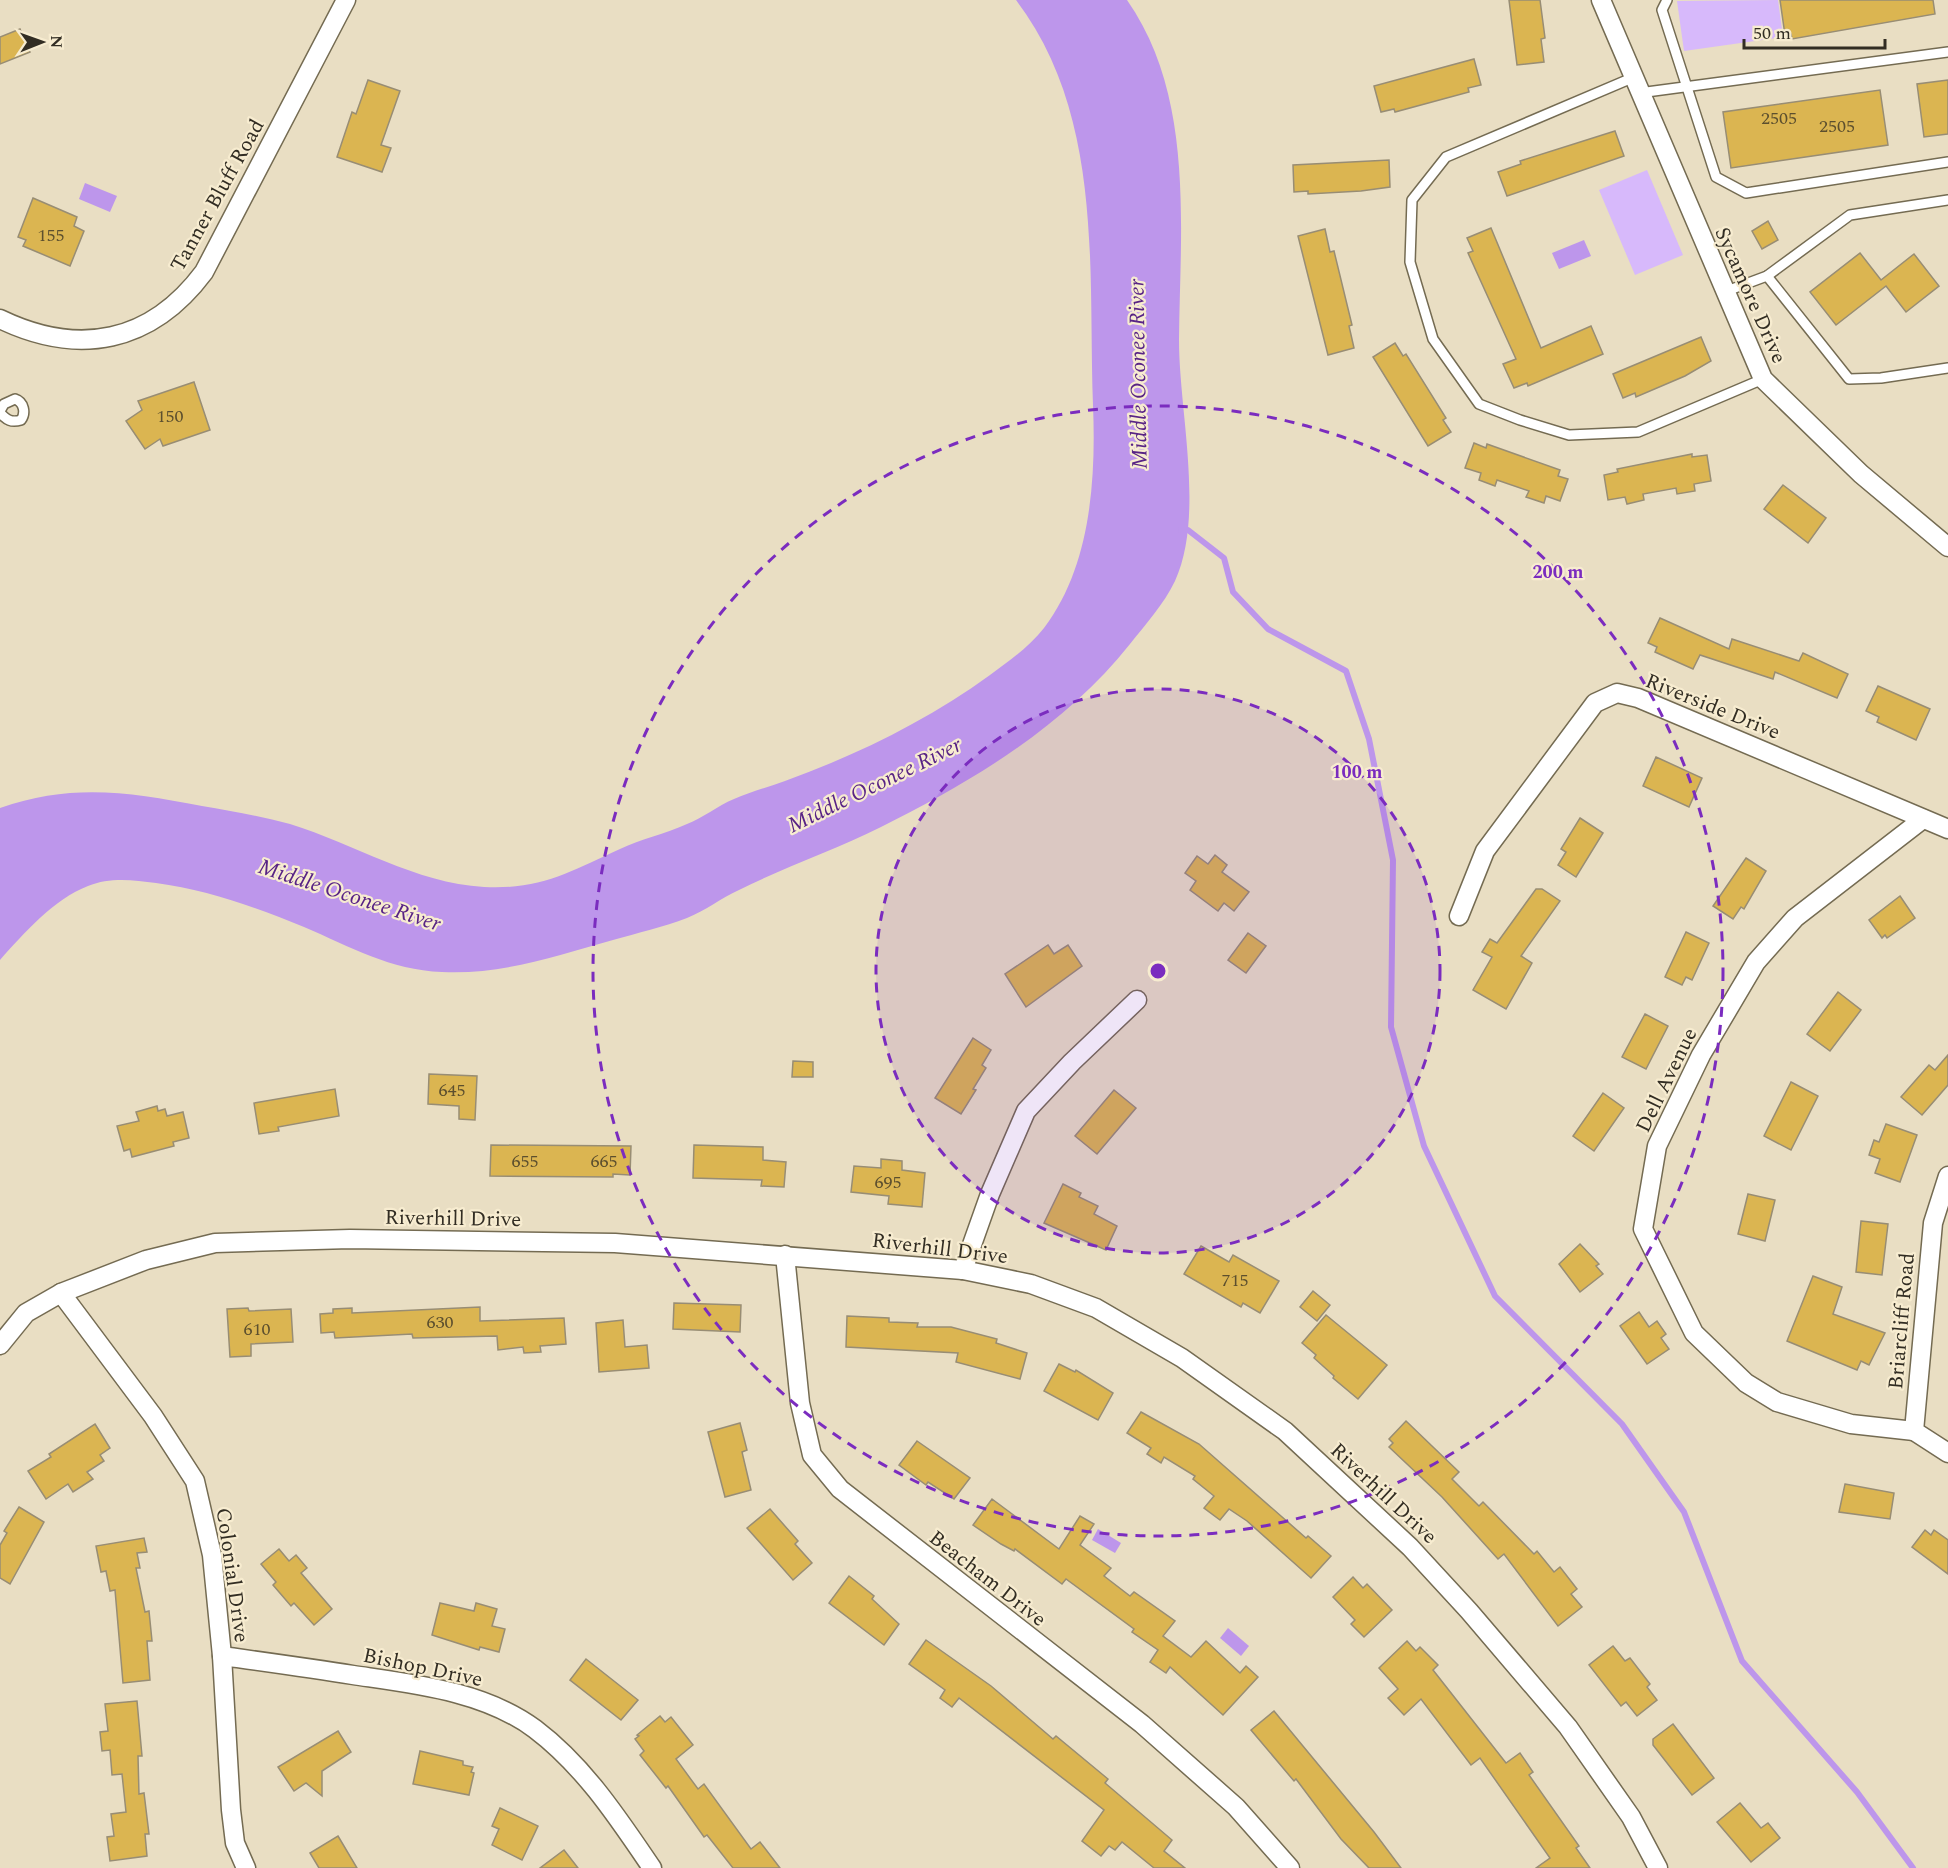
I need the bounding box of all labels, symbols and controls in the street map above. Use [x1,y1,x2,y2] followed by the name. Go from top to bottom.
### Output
[12,12,72,72] north arrow
[1744,12,1885,50] scale bar
[1753,20,1791,47] text: 50 m
[44,35,68,48] text: N
[1761,105,1797,132] house number: 2505
[163,113,273,278] street label: Tanner Bluff Road
[1819,113,1855,140] house number: 2505
[38,222,65,249] house number: 155
[1706,222,1795,369] street label: Sycamore Drive
[1120,278,1157,469] water label: Middle Oconee River
[157,403,184,430] house number: 150
[1532,559,1584,586] text: 200 m
[1640,665,1785,749] street label: Riverside Drive
[782,729,968,842] water label: Middle Oconee River
[1331,759,1383,786] text: 100 m
[254,850,446,941] water label: Middle Oconee River
[1148,961,1168,981] centre of rings
[1628,1022,1706,1138] street label: Dell Avenue
[439,1077,466,1104] house number: 645
[512,1148,539,1175] house number: 655
[591,1148,618,1175] house number: 665
[875,1169,902,1196] house number: 695
[384,1202,522,1236] street label: Riverhill Drive
[870,1225,1010,1273] street label: Riverhill Drive
[1880,1251,1924,1391] street label: Briarcliff Road
[1222,1267,1249,1294] house number: 715
[427,1309,454,1336] house number: 630
[244,1316,271,1343] house number: 610
[1322,1435,1444,1552] street label: Riverhill Drive
[207,1506,257,1645] street label: Colonial Drive
[922,1523,1053,1635] street label: Beacham Drive
[360,1640,486,1696] street label: Bishop Drive

